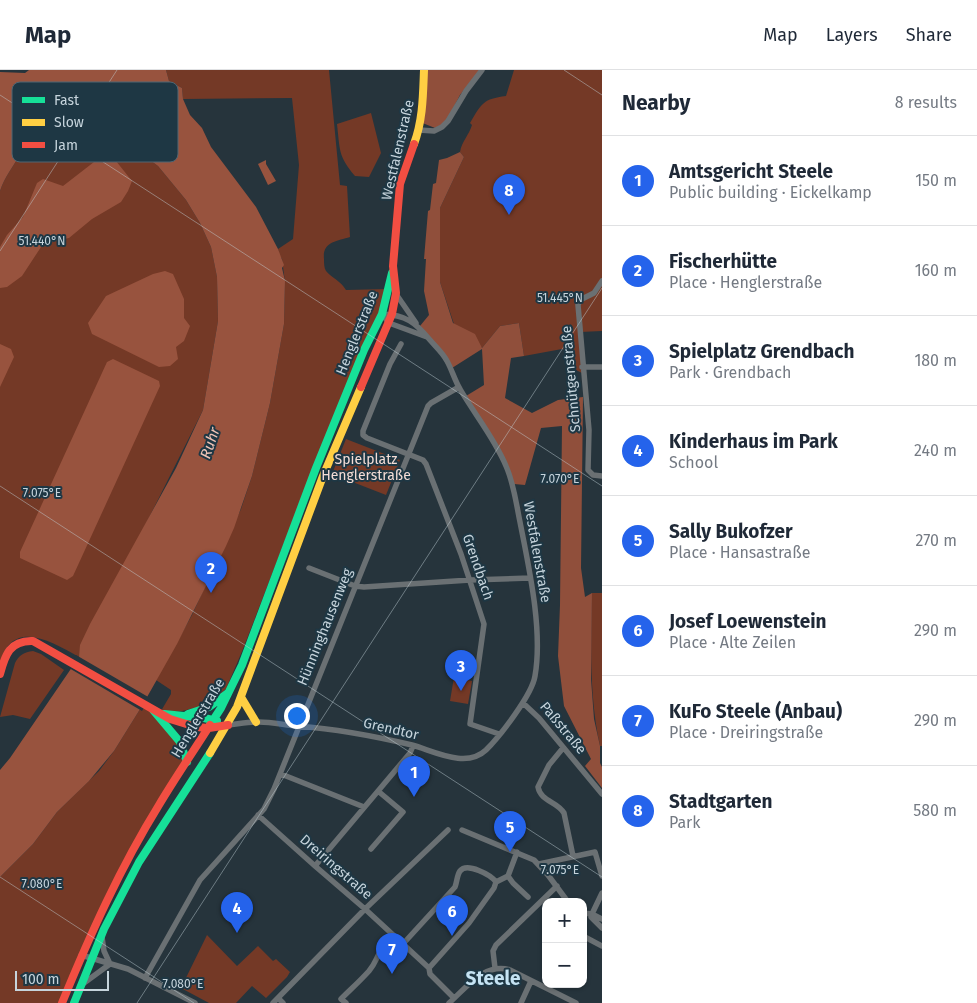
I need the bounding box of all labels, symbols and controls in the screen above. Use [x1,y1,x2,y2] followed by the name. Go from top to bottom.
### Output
[25,21,71,49] text: Map
[763,24,798,46] text: Map
[826,24,878,46] text: Layers
[906,24,952,46] text: Share
[12,82,178,162] legend
[622,90,690,116] text: Nearby
[54,92,80,109] text: Fast
[895,93,957,112] text: 8 results
[378,98,418,202] street label: Westfalenstraße
[54,114,84,131] text: Slow
[54,137,78,154] text: Jam
[669,160,833,183] text: Amtsgericht Steele
[634,171,642,190] text: 1
[915,171,957,190] text: 150 m
[493,174,525,215] pin: 8
[669,183,872,202] text: Public building · Eickelkamp
[18,234,66,248] text: 51.440°N
[669,250,777,273] text: Fischerhütte
[634,261,642,280] text: 2
[915,261,957,280] text: 160 m
[669,273,822,292] text: Place · Henglerstraße
[332,288,382,378] street label: Henglerstraße
[537,291,583,305] text: 51.445°N
[558,325,584,433] street label: Schnütgenstraße
[669,340,854,363] text: Spielplatz Grendbach
[634,351,642,370] text: 3
[914,351,957,370] text: 180 m
[669,363,791,382] text: Park · Grendbach
[196,424,224,461] water label: Ruhr
[669,430,838,453] text: Kinderhaus im Park
[633,441,643,460] text: 4
[914,441,957,460] text: 240 m
[321,451,411,484] park label: Spielplatz Henglerstraße
[669,453,718,472] text: School
[540,472,580,486] text: 7.070°E
[23,486,61,500] text: 7.075°E
[520,500,554,604] street label: Westfalenstraße
[669,520,793,543] text: Sally Bukofzer
[634,531,642,550] text: 5
[915,531,957,550] text: 270 m
[459,532,497,602] street label: Grendbach
[669,543,810,562] text: Place · Hansastraße
[195,552,227,593] pin: 2
[294,565,357,688] street label: Hünninghausenweg
[669,610,827,633] text: Josef Loewenstein
[633,621,643,640] text: 6
[914,621,957,640] text: 290 m
[669,633,796,652] text: Place · Alte Zeilen
[445,650,477,691] pin: 3
[168,675,228,761] street label: Henglerstraße
[536,698,590,758] street label: Paßstraße
[669,700,842,723] text: KuFo Steele (Anbau)
[284,703,310,729] your location
[634,711,642,730] text: 7
[914,711,957,730] text: 290 m
[362,714,421,744] street label: Grendtor
[669,723,823,742] text: Place · Dreiringstraße
[398,756,430,797] pin: 1
[669,790,772,813] text: Stadtgarten
[633,801,643,820] text: 8
[913,801,957,820] text: 580 m
[494,811,526,852] pin: 5
[669,813,701,832] text: Park
[296,831,376,903] street label: Dreiringstraße
[541,863,579,877] text: 7.075°E
[22,877,62,891] text: 7.080°E
[221,892,253,933] pin: 4
[436,895,468,936] pin: 6
[542,898,587,988] map controls
[542,898,587,943] button: +
[376,933,408,974] pin: 7
[542,943,587,988] button: −
[466,967,520,990] district label: Steele
[15,968,109,991] scale bar
[22,971,59,988] text: 100 m
[163,977,203,991] text: 7.080°E

